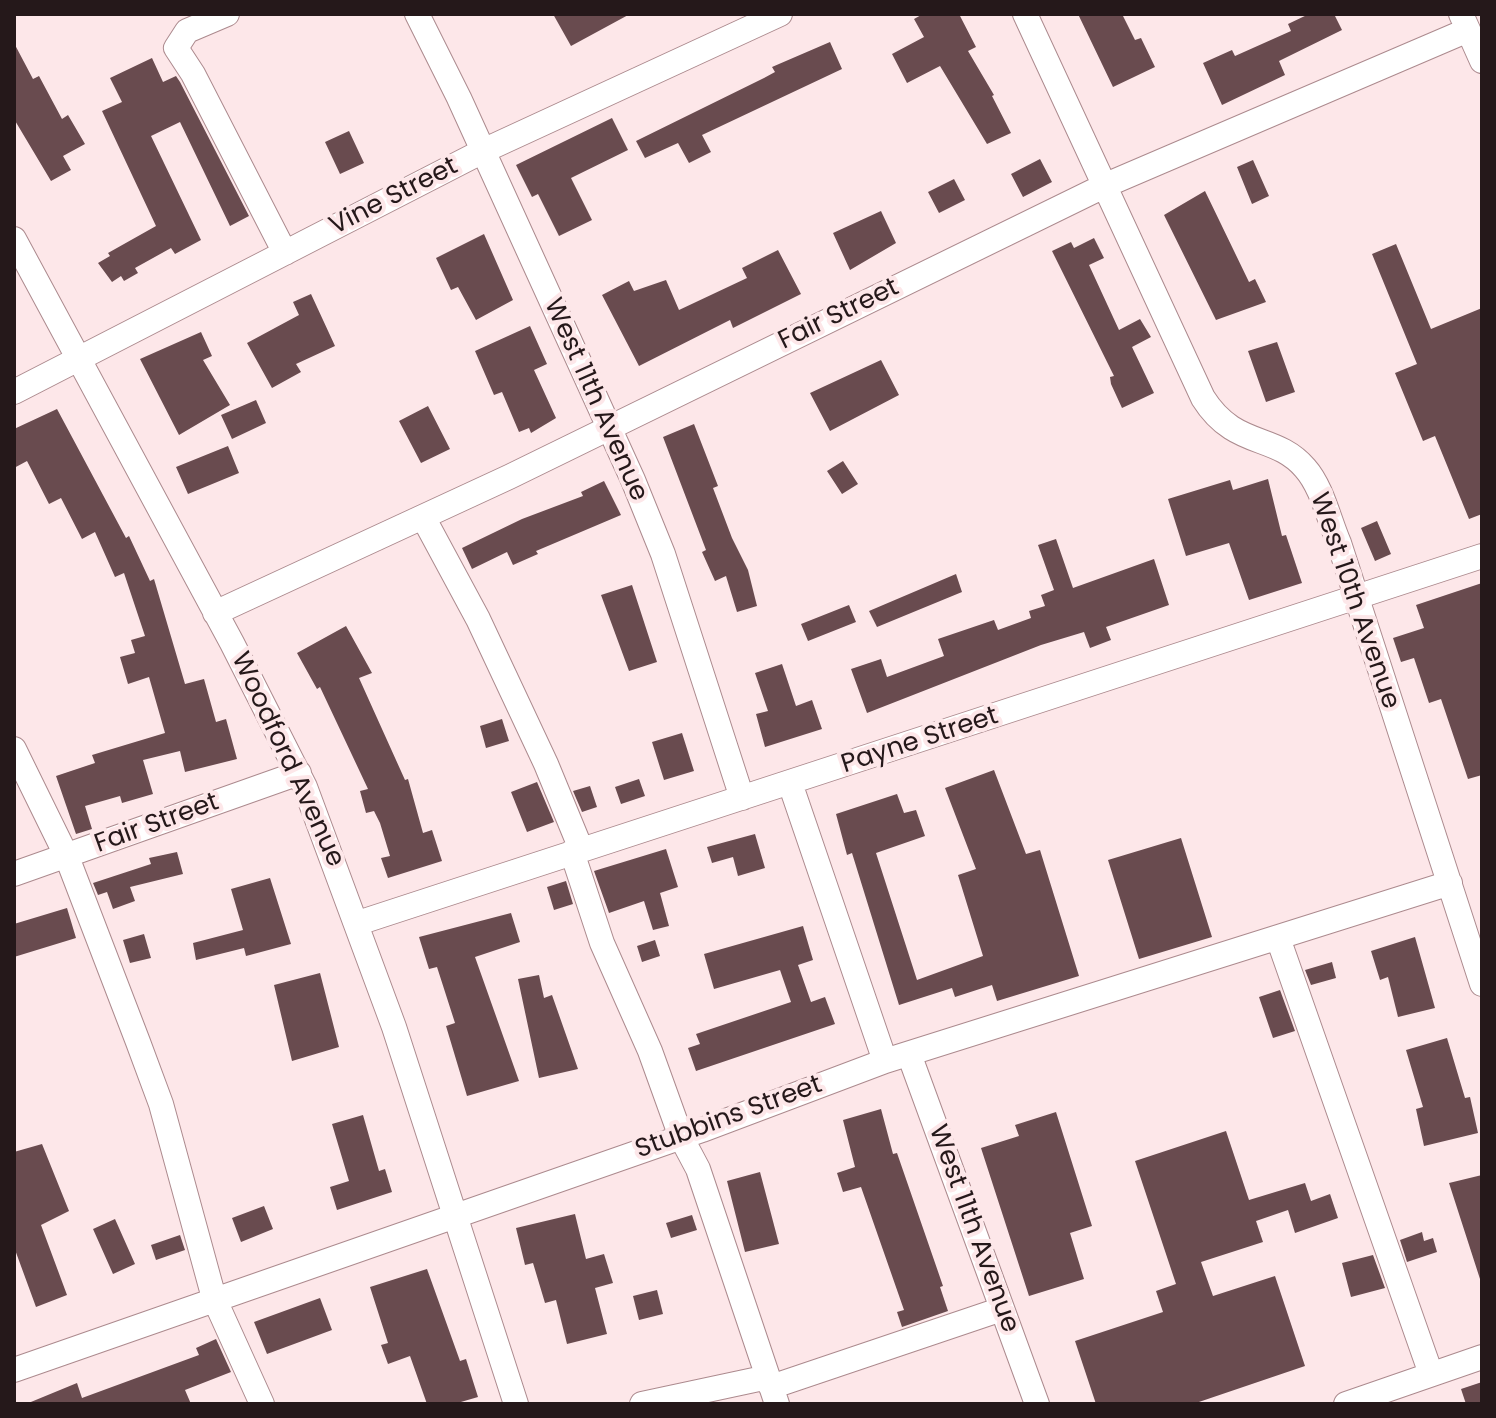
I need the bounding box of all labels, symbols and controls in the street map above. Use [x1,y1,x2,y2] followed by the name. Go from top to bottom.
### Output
[325,151,463,243] street label: Vine Street
[774,273,904,357] street label: Fair Street
[536,294,654,506] street label: West 11th Avenue
[1302,489,1406,713] street label: West 10th Avenue
[224,648,350,872] street label: Woodford Avenue
[838,701,1002,781] street label: Payne Street
[91,787,223,861] street label: Fair Street
[631,1070,827,1166] street label: Stubbins Street
[921,1121,1025,1337] street label: West 11th Avenue

